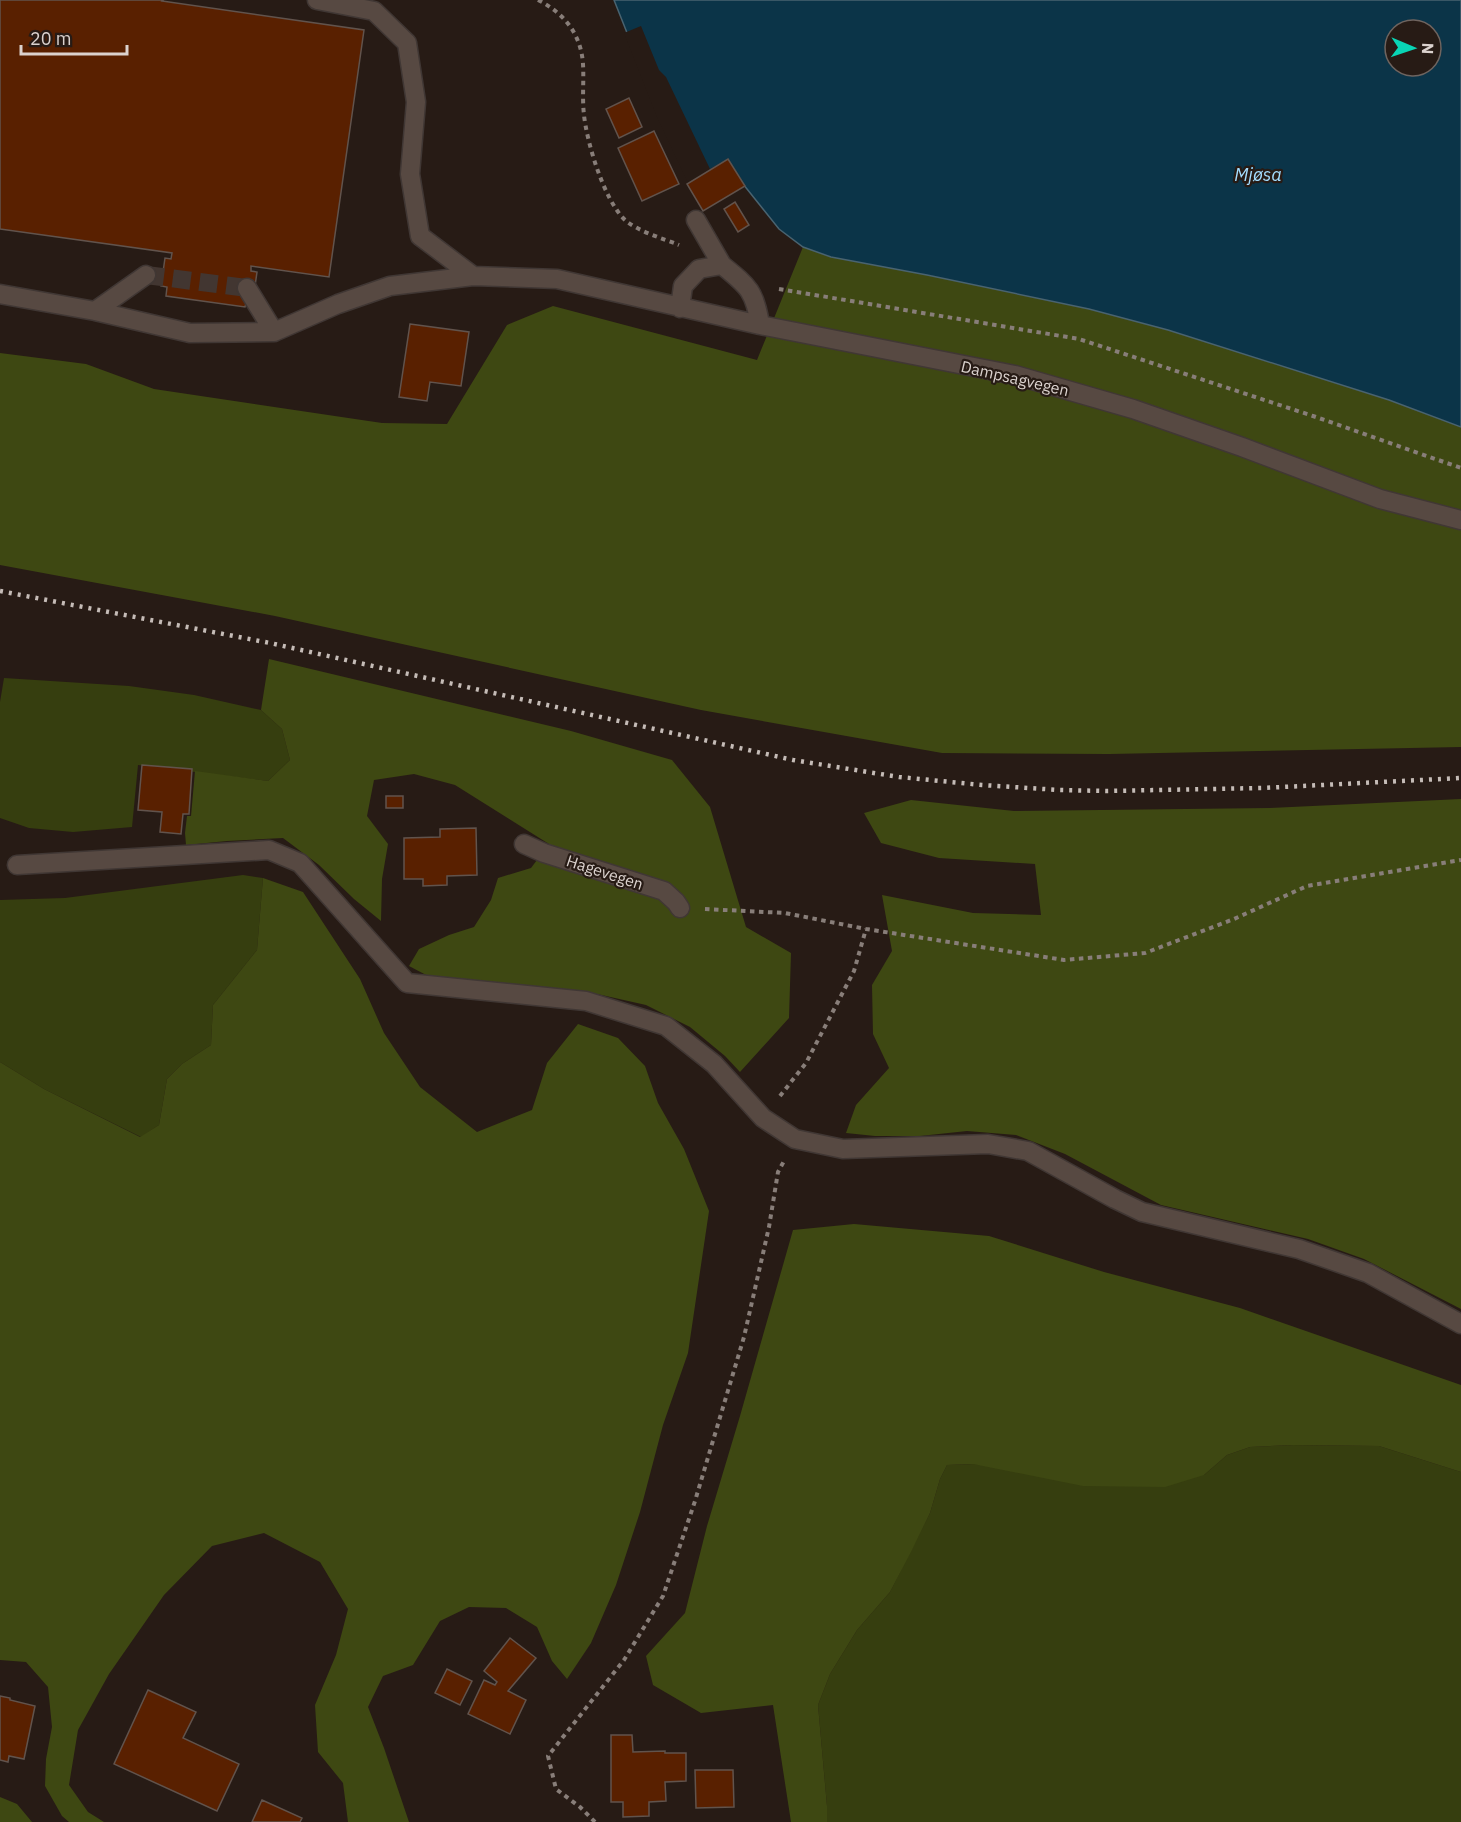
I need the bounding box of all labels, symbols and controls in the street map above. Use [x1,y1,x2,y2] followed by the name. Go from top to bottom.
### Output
[21,18,128,56] scale bar
[1383,18,1443,78] north arrow
[30,27,72,50] text: 20 m
[1418,42,1438,55] text: N
[1234,163,1282,186] water label: Mjøsa
[959,356,1071,400] street label: Dampsagvegen
[564,850,646,894] street label: Hagevegen

